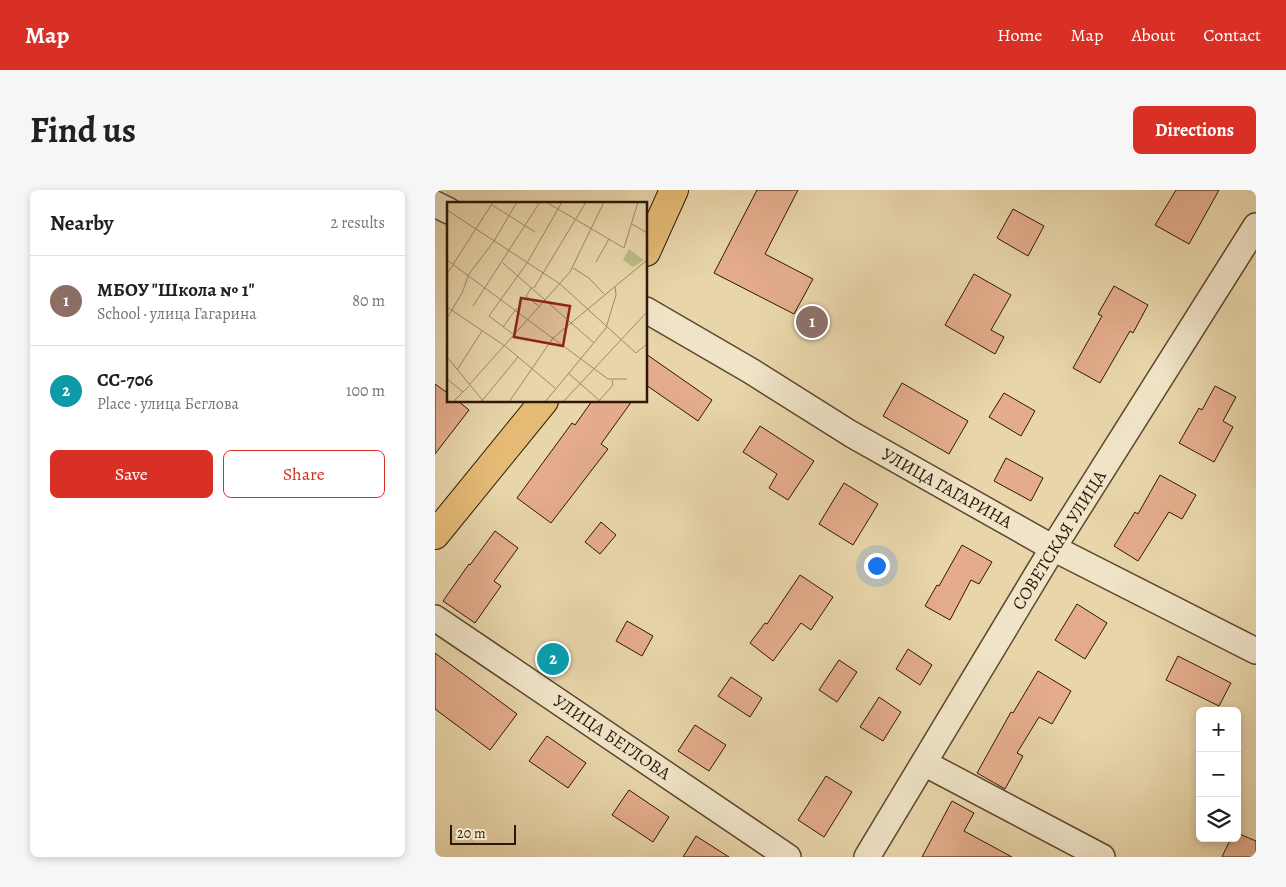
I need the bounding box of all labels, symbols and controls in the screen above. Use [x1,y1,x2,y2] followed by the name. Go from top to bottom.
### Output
[25,19,69,51] text: Map
[997,23,1042,47] text: Home
[1070,23,1103,47] text: Map
[1131,23,1175,47] text: About
[1203,23,1261,47] text: Contact
[30,106,136,154] text: Find us
[1133,106,1256,154] button: Directions
[447,202,647,402] inset map
[50,209,113,237] text: Nearby
[330,212,385,234] text: 2 results
[97,277,255,303] text: МБОУ "Школа № 1"
[63,290,69,312] text: 1
[352,290,385,312] text: 80 m
[97,303,257,325] text: School · улица Гагарина
[796,303,828,341] pin: 1
[97,367,153,393] text: СС-706
[62,380,70,402] text: 2
[346,380,385,402] text: 100 m
[97,393,239,415] text: Place · улица Беглова
[877,442,1017,534] street label: УЛИЦА ГАГАРИНА
[50,450,213,498] button: Save
[223,450,385,498] button: Share
[1006,465,1112,614] street label: СОВЕТСКАЯ УЛИЦА
[864,553,890,579] your location
[537,640,569,678] pin: 2
[549,689,676,786] street label: УЛИЦА БЕГЛОВА
[1196,707,1241,842] map controls
[1196,707,1241,752] button: +
[1196,752,1241,797] button: −
[1196,797,1241,842] button: layers
[450,822,516,845] scale bar
[457,824,486,843] text: 20 m

